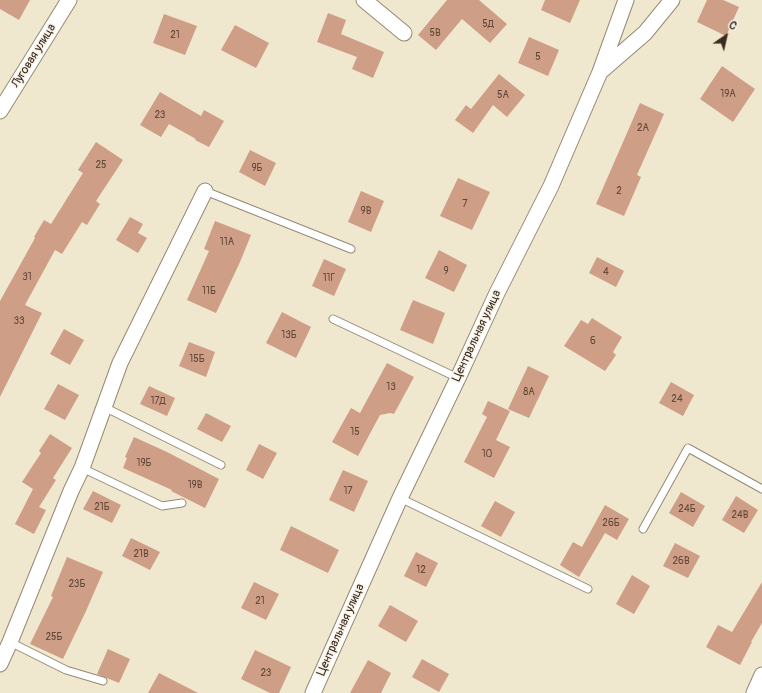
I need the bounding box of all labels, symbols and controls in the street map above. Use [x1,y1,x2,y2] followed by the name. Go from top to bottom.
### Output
[706,16,746,56] north arrow
[482,18,494,30] house number: 5Д
[727,18,739,33] text: С
[9,21,59,91] street label: Луговая улица
[429,27,441,39] house number: 5В
[170,29,180,41] house number: 21
[535,51,541,63] house number: 5
[720,88,736,100] house number: 19А
[497,89,509,101] house number: 5А
[155,109,165,121] house number: 23
[637,122,649,134] house number: 2А
[95,159,107,171] house number: 25
[251,162,263,174] house number: 9Б
[616,185,622,197] house number: 2
[462,198,468,210] house number: 7
[361,205,371,217] house number: 9В
[220,236,234,248] house number: 11А
[443,265,449,277] house number: 9
[603,266,609,278] house number: 4
[22,271,32,283] house number: 31
[323,272,335,284] house number: 11Г
[202,285,216,297] house number: 11Б
[450,288,504,384] street label: Центральная улица
[13,315,25,327] house number: 33
[281,329,297,341] house number: 13Б
[590,335,596,347] house number: 6
[189,353,205,365] house number: 15Б
[386,381,396,393] house number: 13
[523,386,535,398] house number: 8А
[671,393,683,405] house number: 24
[150,395,166,407] house number: 17Д
[350,426,360,438] house number: 15
[482,448,492,460] house number: 10
[136,457,152,469] house number: 19Б
[188,479,202,491] house number: 19В
[343,485,353,497] house number: 17
[94,501,110,513] house number: 21Б
[678,503,696,515] house number: 24Б
[731,509,749,521] house number: 24В
[602,517,620,529] house number: 26Б
[133,548,149,560] house number: 21В
[672,555,690,567] house number: 26В
[416,564,426,576] house number: 12
[69,578,85,590] house number: 23Б
[314,582,368,678] street label: Центральная улица
[255,595,265,607] house number: 21
[45,631,63,643] house number: 25Б
[261,667,271,679] house number: 23

